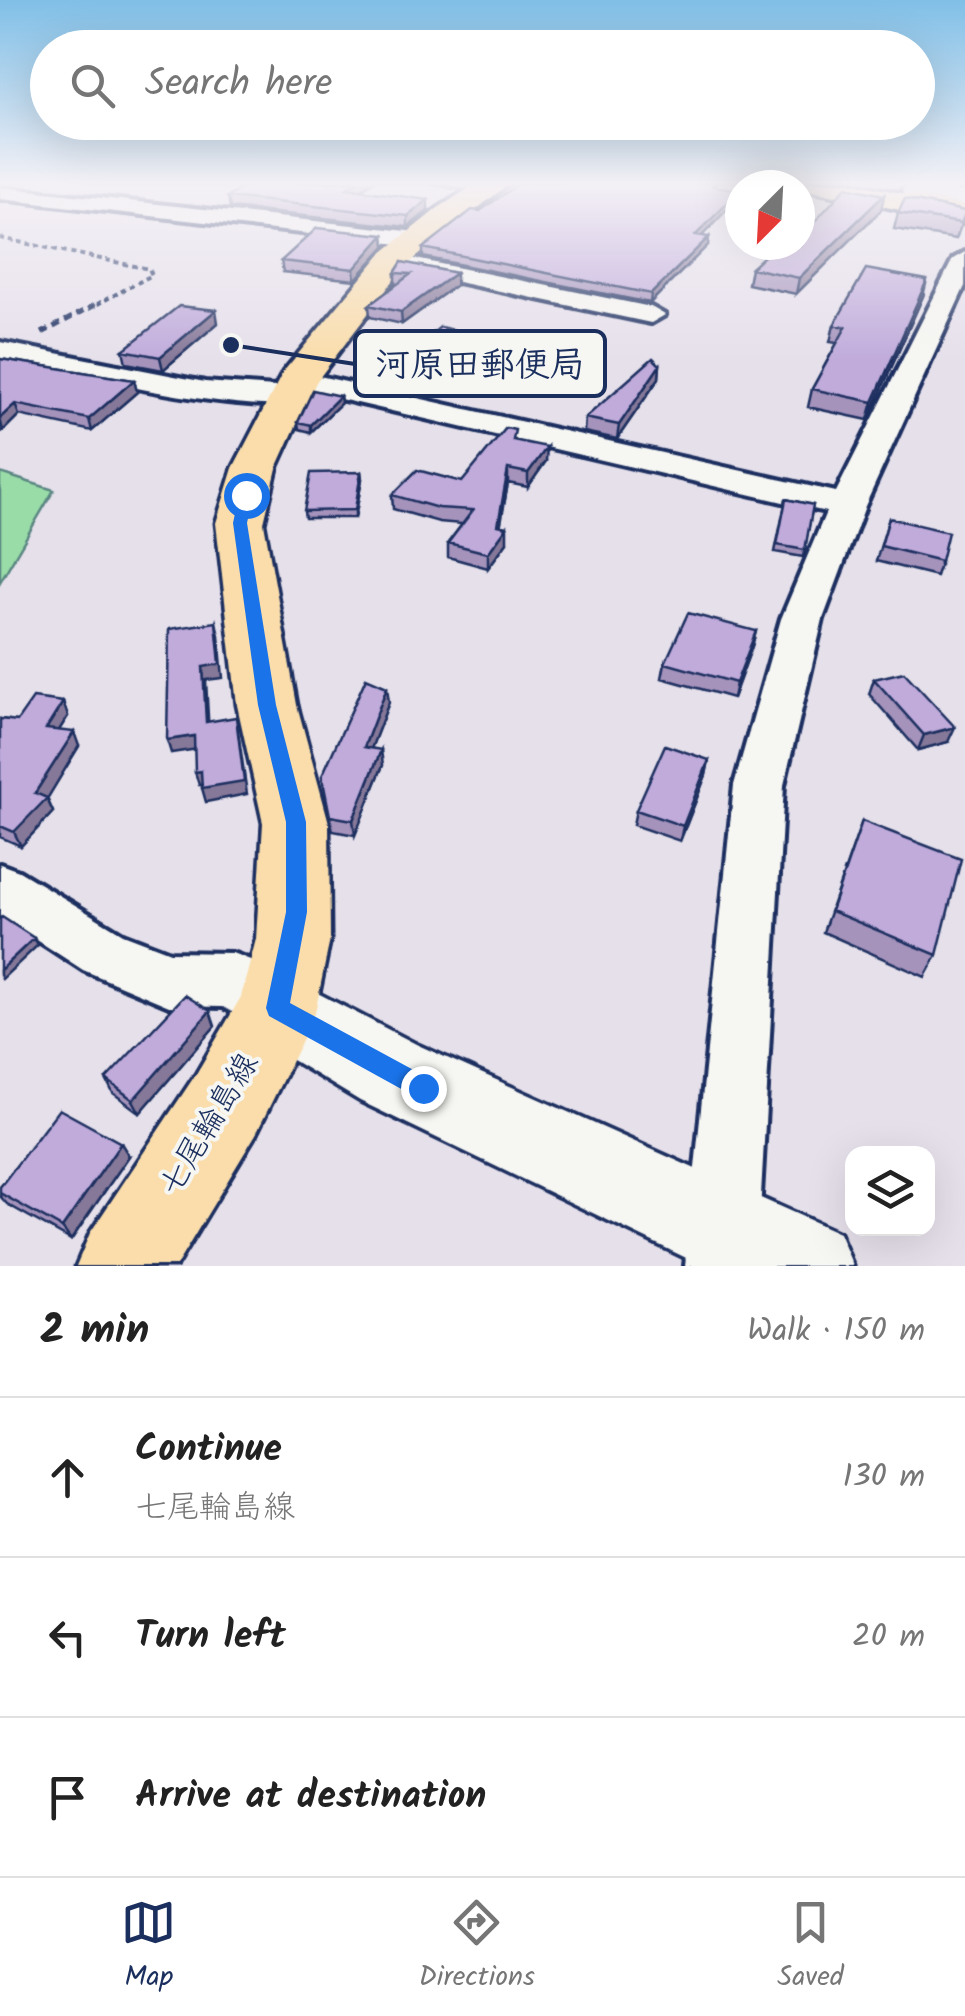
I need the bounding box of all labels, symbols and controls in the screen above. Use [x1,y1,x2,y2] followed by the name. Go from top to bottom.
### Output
[30,30,935,140] search box
[145,55,332,115] text: Search here
[65,58,120,113] icon: search
[725,170,815,260] north arrow
[355,331,605,396] callout: 河原田郵便局
[375,339,585,395] text: 河原田郵便局
[224,473,270,519] route start
[147,1043,273,1207] street label: 七尾輪島線
[401,1066,447,1112] route end
[845,1146,935,1236] map controls
[845,1146,935,1236] button: layers
[40,1298,149,1365] text: 2 min
[747,1306,925,1357] text: Walk · 150 m
[135,1420,282,1480] text: Continue
[40,1450,95,1505] icon: ahead
[842,1452,925,1503] text: 130 m
[135,1483,295,1534] text: 七尾輪島線
[135,1607,286,1667] text: Turn left
[40,1610,95,1665] icon: left
[852,1612,925,1663] text: 20 m
[135,1767,486,1827] text: Arrive at destination
[40,1770,95,1825] icon: arrive
[121,1895,176,2000] tab: Map
[419,1895,535,2000] tab: Directions
[777,1895,844,2000] tab: Saved

